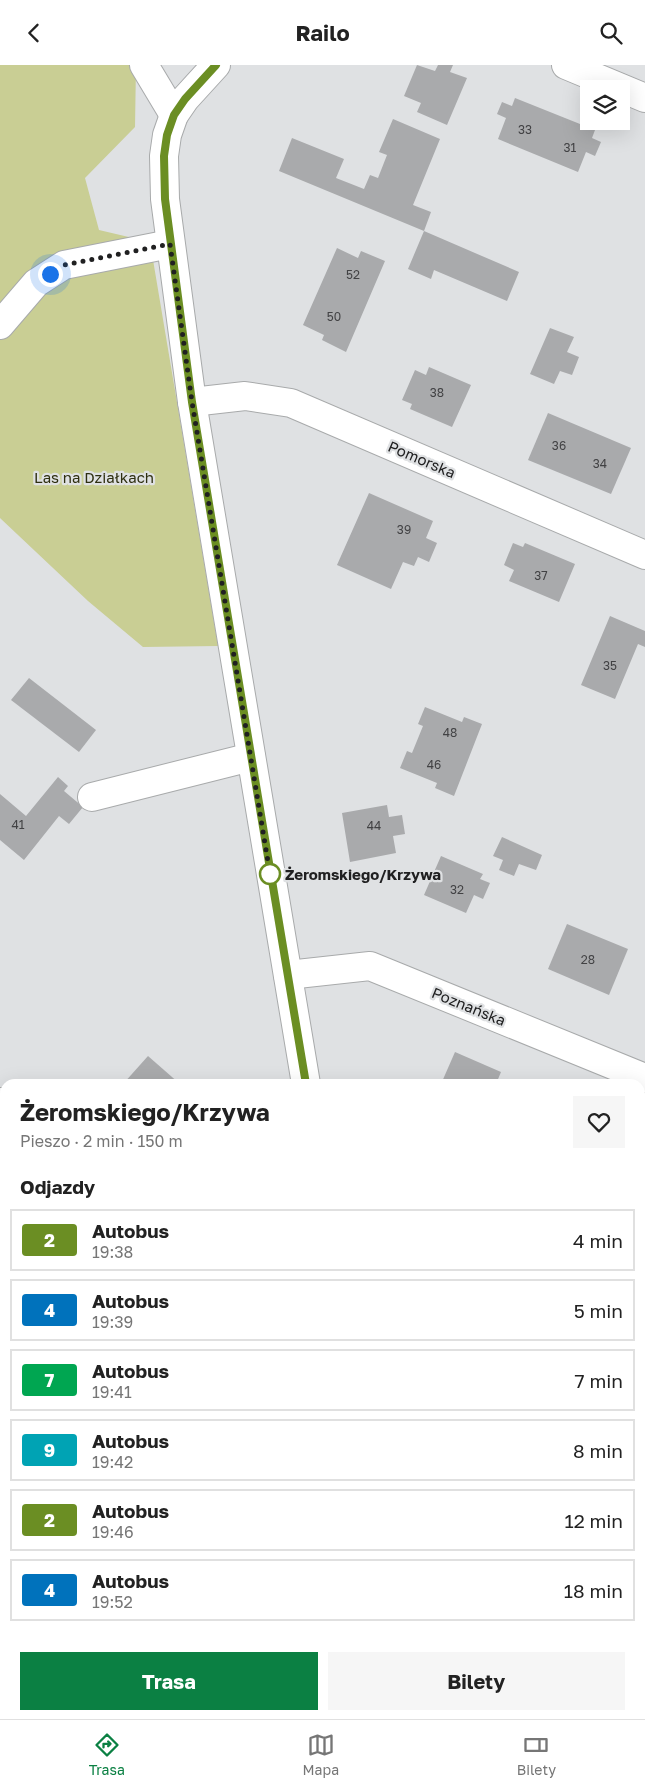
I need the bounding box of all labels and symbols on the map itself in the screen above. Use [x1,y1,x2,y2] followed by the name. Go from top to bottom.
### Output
[518,122,532,137] house number: 33
[564,140,577,155] house number: 31
[38,262,63,287] your location
[346,267,360,282] house number: 52
[327,309,341,324] house number: 50
[430,385,444,400] house number: 38
[386,437,458,481] street label: Pomorska
[552,438,566,453] house number: 36
[593,456,607,471] house number: 34
[34,468,154,486] park label: Las na Działkach
[397,522,411,537] house number: 39
[534,568,548,583] house number: 37
[603,658,617,673] house number: 35
[443,725,457,740] house number: 48
[427,757,441,772] house number: 46
[11,817,25,832] house number: 41
[367,818,381,833] house number: 44
[259,863,281,885] marker: Żeromskiego/Krzywa
[285,865,441,883] place label: Żeromskiego/Krzywa
[450,882,464,897] house number: 32
[581,952,595,967] house number: 28
[429,983,509,1029] street label: Poznańska

